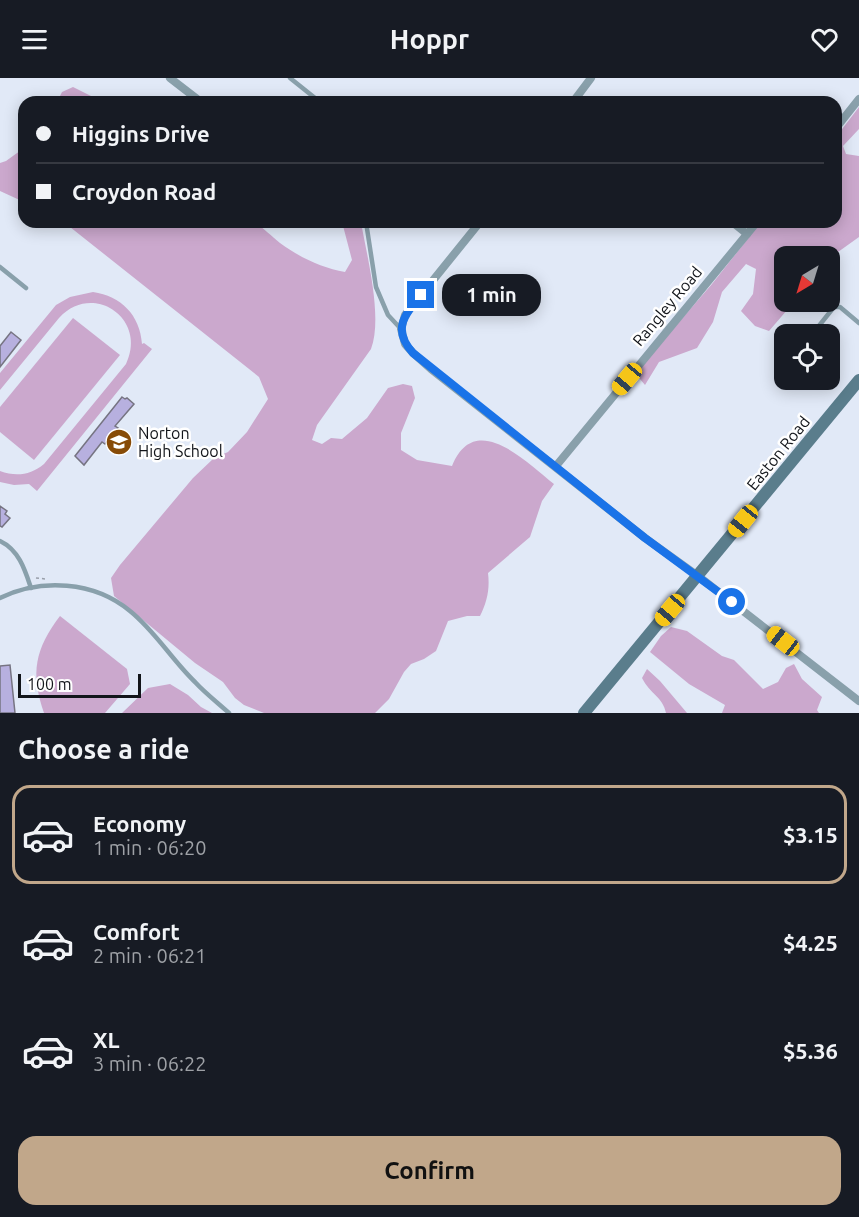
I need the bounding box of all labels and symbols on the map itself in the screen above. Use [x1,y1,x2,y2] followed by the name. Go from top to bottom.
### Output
[774,246,840,312] north arrow
[629,263,705,349] street label: Rangley Road
[442,274,541,316] callout: 1 min
[407,281,434,308] route end
[609,359,645,399] car
[743,413,813,493] street label: Easton Road
[138,424,223,460] place label: Norton High School
[104,427,134,457] school or university icon: Norton High School
[725,501,761,541] car
[718,588,745,615] route start
[652,590,688,630] car
[763,623,803,659] car
[18,671,141,698] scale bar

